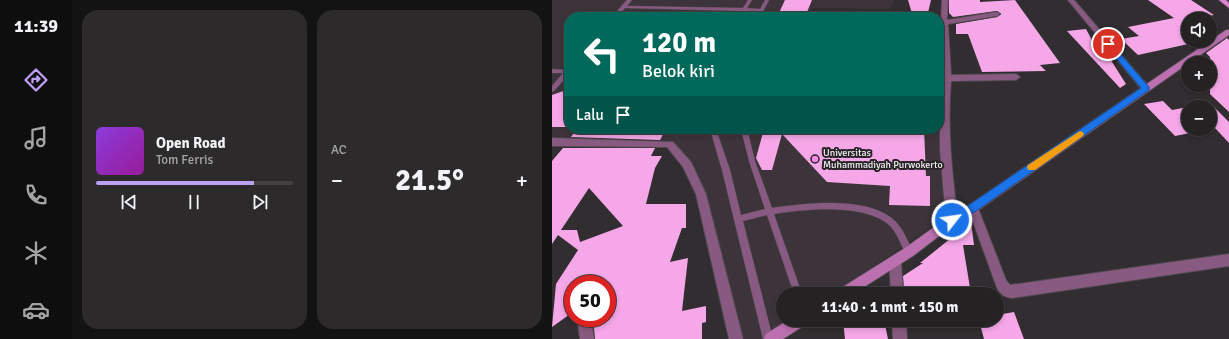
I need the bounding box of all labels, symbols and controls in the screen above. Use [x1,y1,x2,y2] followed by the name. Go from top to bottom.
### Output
[1181,12,1217,136] map controls
[1181,12,1217,48] button: sound
[14,15,58,37] text: 11:39
[642,26,716,60] text: 120 m
[1091,27,1125,61] pin
[576,28,628,80] icon: left
[1097,33,1119,55] icon: arrive
[1181,56,1217,92] button: +
[642,60,715,82] text: Belok kiri
[22,66,50,94] icon: directions
[1181,100,1217,136] button: −
[612,104,634,126] icon: arrive
[576,106,604,124] text: Lalu
[22,124,50,152] icon: music
[156,134,226,152] text: Open Road
[331,142,347,158] text: AC
[823,147,943,171] place label: Universitas Muhammadiyah Purwokerto
[156,152,213,168] text: Tom Ferris
[810,154,820,164] marker: Universitas Muhammadiyah Purwokerto
[395,162,464,199] text: 21.5°
[331,167,343,194] text: −
[516,167,528,194] text: +
[22,181,50,209] icon: phone
[118,191,140,213] icon: previous
[183,191,205,213] icon: pause
[249,191,271,213] icon: next
[931,199,973,241] position arrow
[22,239,50,267] icon: climate
[564,275,616,327] speed limit sign: 50
[22,296,50,324] icon: car
[822,298,958,316] text: 11:40 · 1 mnt · 150 m

